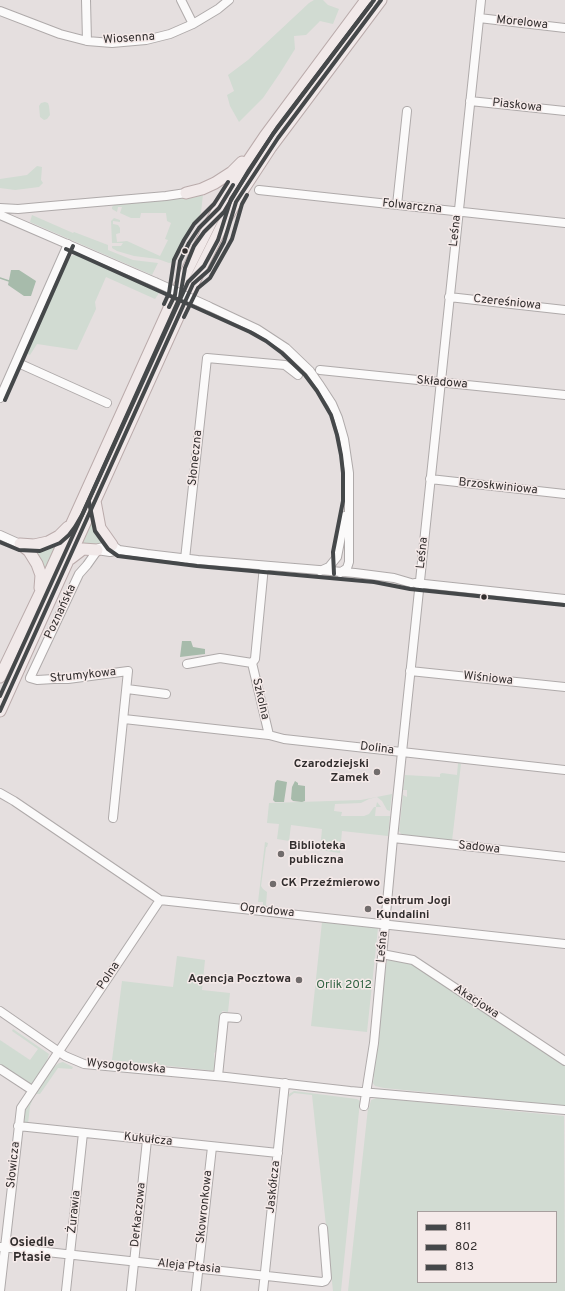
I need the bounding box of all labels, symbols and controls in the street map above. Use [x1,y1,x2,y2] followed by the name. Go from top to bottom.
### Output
[496,13,548,33] street label: Morelowa
[103,30,155,48] street label: Wiosenna
[491,96,543,116] street label: Piaskowa
[381,197,443,217] street label: Folwarczna
[447,214,465,248] street label: Leśna
[180,246,190,256] unlabelled marker
[473,292,541,314] street label: Czereśniowa
[416,374,468,392] street label: Składowa
[186,430,206,486] street label: Słoneczna
[458,476,538,498] street label: Brzoskwiniowa
[414,536,432,570] street label: Leśna
[42,583,80,641] street label: Poznańska
[479,592,489,602] unlabelled marker
[49,665,117,687] street label: Strumykowa
[462,669,514,689] street label: Wiśniowa
[248,677,272,721] street label: Szkolna
[359,740,395,758] street label: Dolina
[294,758,369,786] place label: Czarodziejski Zamek
[372,767,382,777] marker: Czarodziejski Zamek
[457,839,501,857] street label: Sadowa
[289,840,346,868] place label: Biblioteka publiczna
[276,849,286,859] marker: Biblioteka publiczna
[281,877,380,891] place label: CK Przeźmierowo
[268,879,278,889] marker: CK Przeźmierowo
[376,895,451,923] place label: Centrum Jogi Kundalini
[239,901,295,921] street label: Ogrodowa
[363,904,373,914] marker: Centrum Jogi Kundalini
[374,930,392,964] street label: Leśna
[94,959,124,993] street label: Polna
[188,973,291,987] place label: Agencja Pocztowa
[294,975,304,985] marker: Agencja Pocztowa
[316,979,372,993] park label: Orlik 2012
[451,982,501,1022] street label: Akacjowa
[86,1056,166,1078] street label: Wysogotowska
[123,1130,173,1150] street label: Kukułcza
[4,1141,24,1189] street label: Słowicza
[264,1160,284,1214] street label: Jaskółcza
[194,1170,216,1244] street label: Skowronkowa
[128,1182,150,1248] street label: Derkaczowa
[66,1190,84,1234] street label: Żurawia
[417,1211,557,1283] legend
[455,1219,471,1235] text: 811
[9,1235,55,1266] district label: Osiedle Ptasie
[455,1239,477,1255] text: 802
[157,1257,221,1277] street label: Aleja Ptasia
[455,1259,474,1275] text: 813

